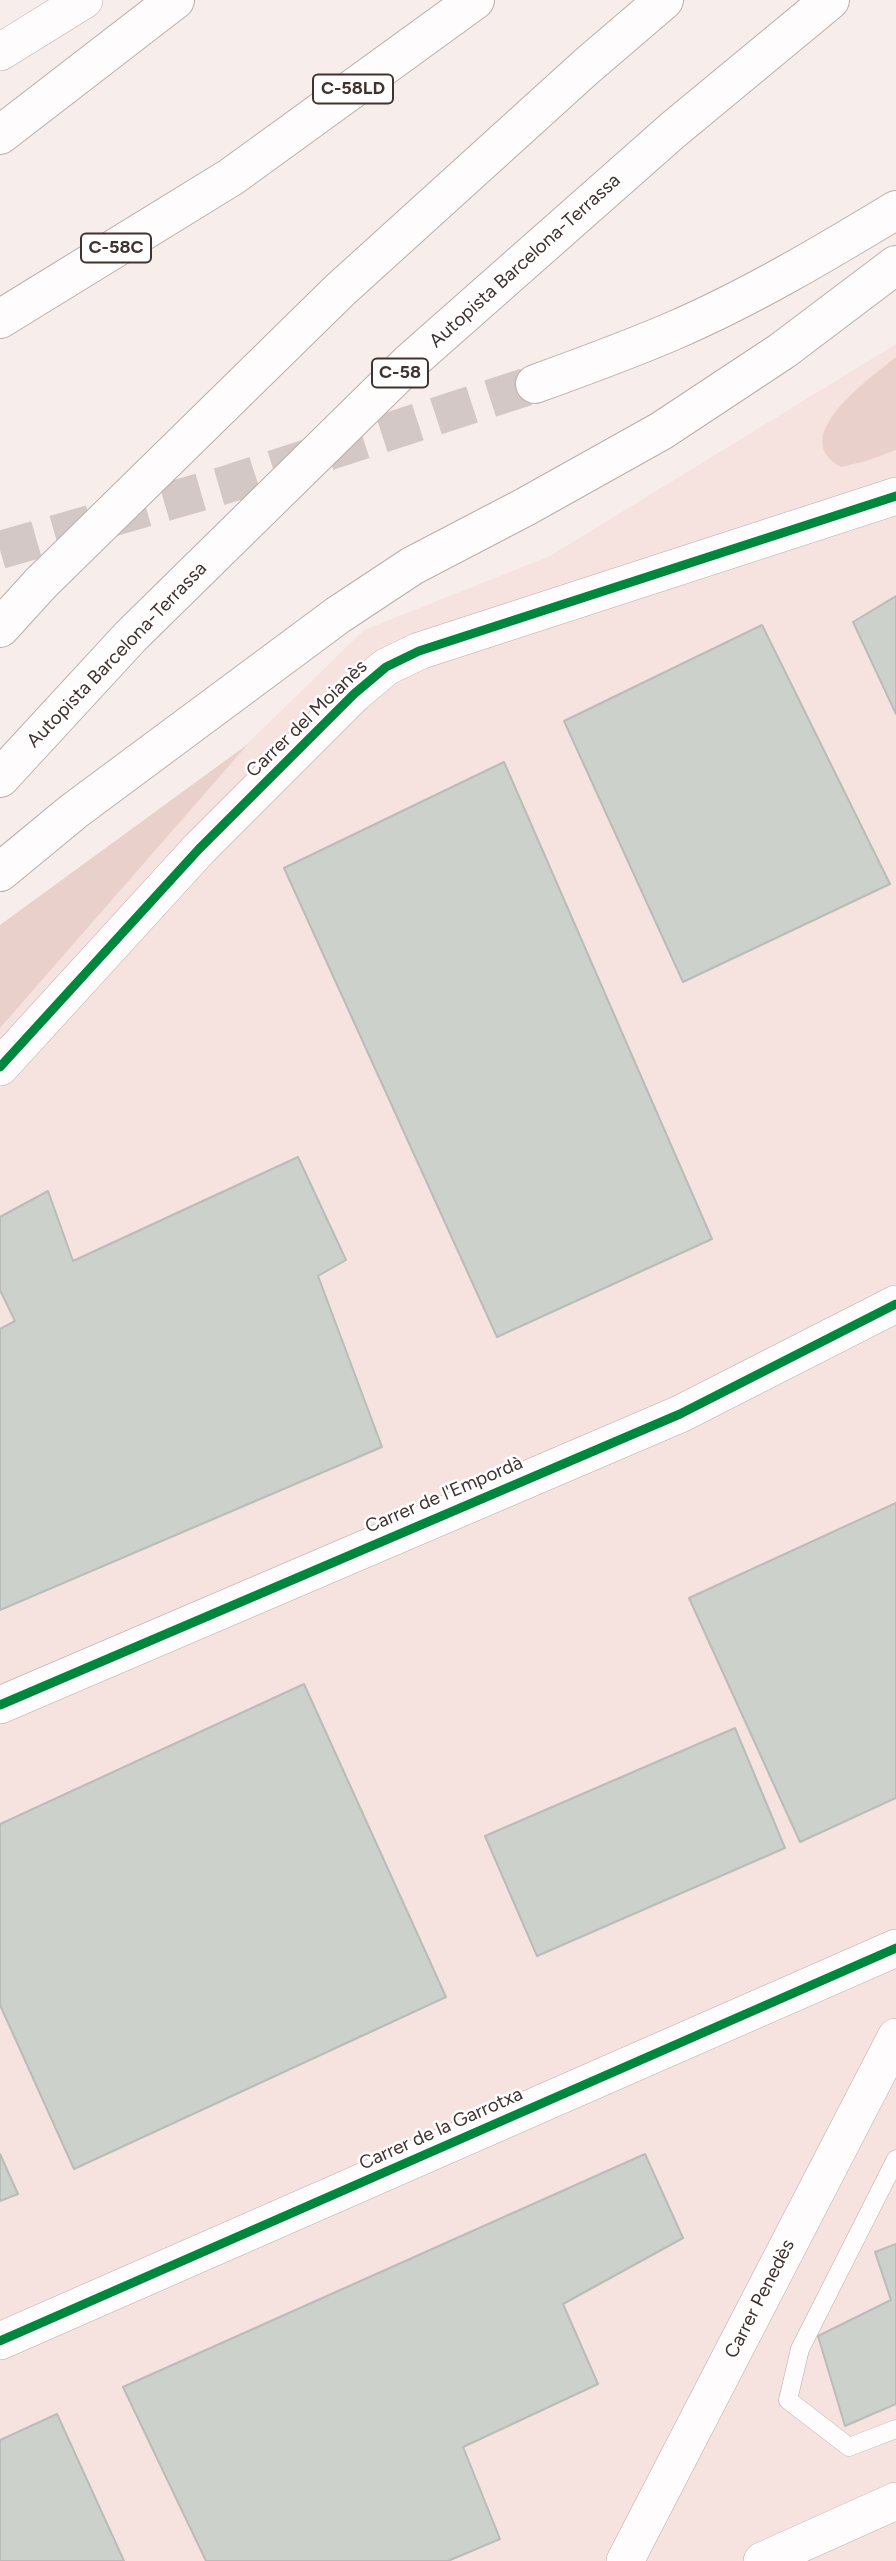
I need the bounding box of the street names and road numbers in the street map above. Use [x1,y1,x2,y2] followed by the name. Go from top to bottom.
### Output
[313,74,393,104] road number: C-58LD
[425,169,625,353] street label: Autopista Barcelona-Terrassa
[81,234,151,262] road number: C-58C
[372,358,428,388] road number: C-58
[22,558,212,752] street label: Autopista Barcelona-Terrassa
[242,656,372,782] street label: Carrer del Moianès
[362,1452,526,1538] street label: Carrer de l'Empordà
[356,2083,526,2175] street label: Carrer de la Garrotxa
[720,2236,800,2362] street label: Carrer Penedès

